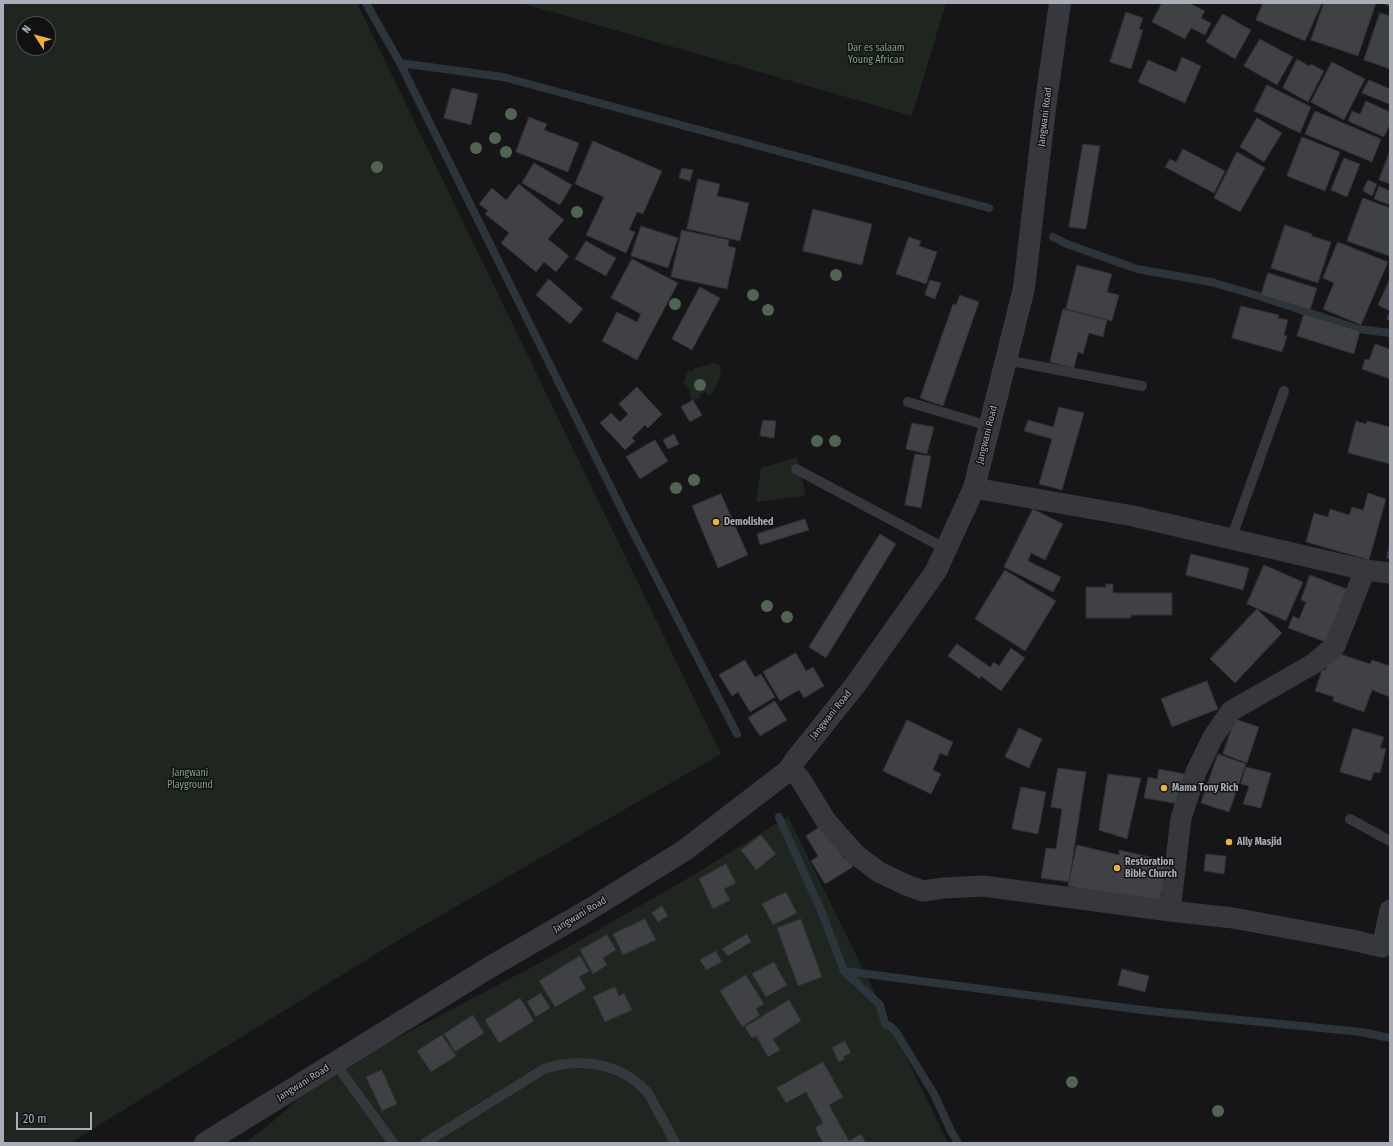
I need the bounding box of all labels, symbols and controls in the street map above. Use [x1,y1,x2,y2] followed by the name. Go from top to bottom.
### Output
[16,16,56,56] north arrow
[19,23,34,36] text: N
[847,42,905,66] park label: Dar es salaam Young African
[1035,87,1055,147] street label: Jangwani Road
[974,405,1000,465] street label: Jangwani Road
[724,516,773,528] place label: Demolished
[711,517,721,527] marker: Demolished
[808,688,854,742] street label: Jangwani Road
[167,767,213,790] park label: Jangwani Playground
[1172,782,1238,794] place label: Mama Tony Rich
[1159,783,1169,793] marker: Mama Tony Rich
[1237,836,1282,848] place label: Ally Masjid
[1224,837,1234,847] marker: Ally Masjid
[1125,856,1177,880] place label: Restoration Bible Church
[1112,863,1122,873] marker: Restoration Bible Church
[551,894,609,936] street label: Jangwani Road
[274,1062,332,1104] street label: Jangwani Road
[18,1104,94,1130] scale bar
[23,1112,47,1126] text: 20 m

